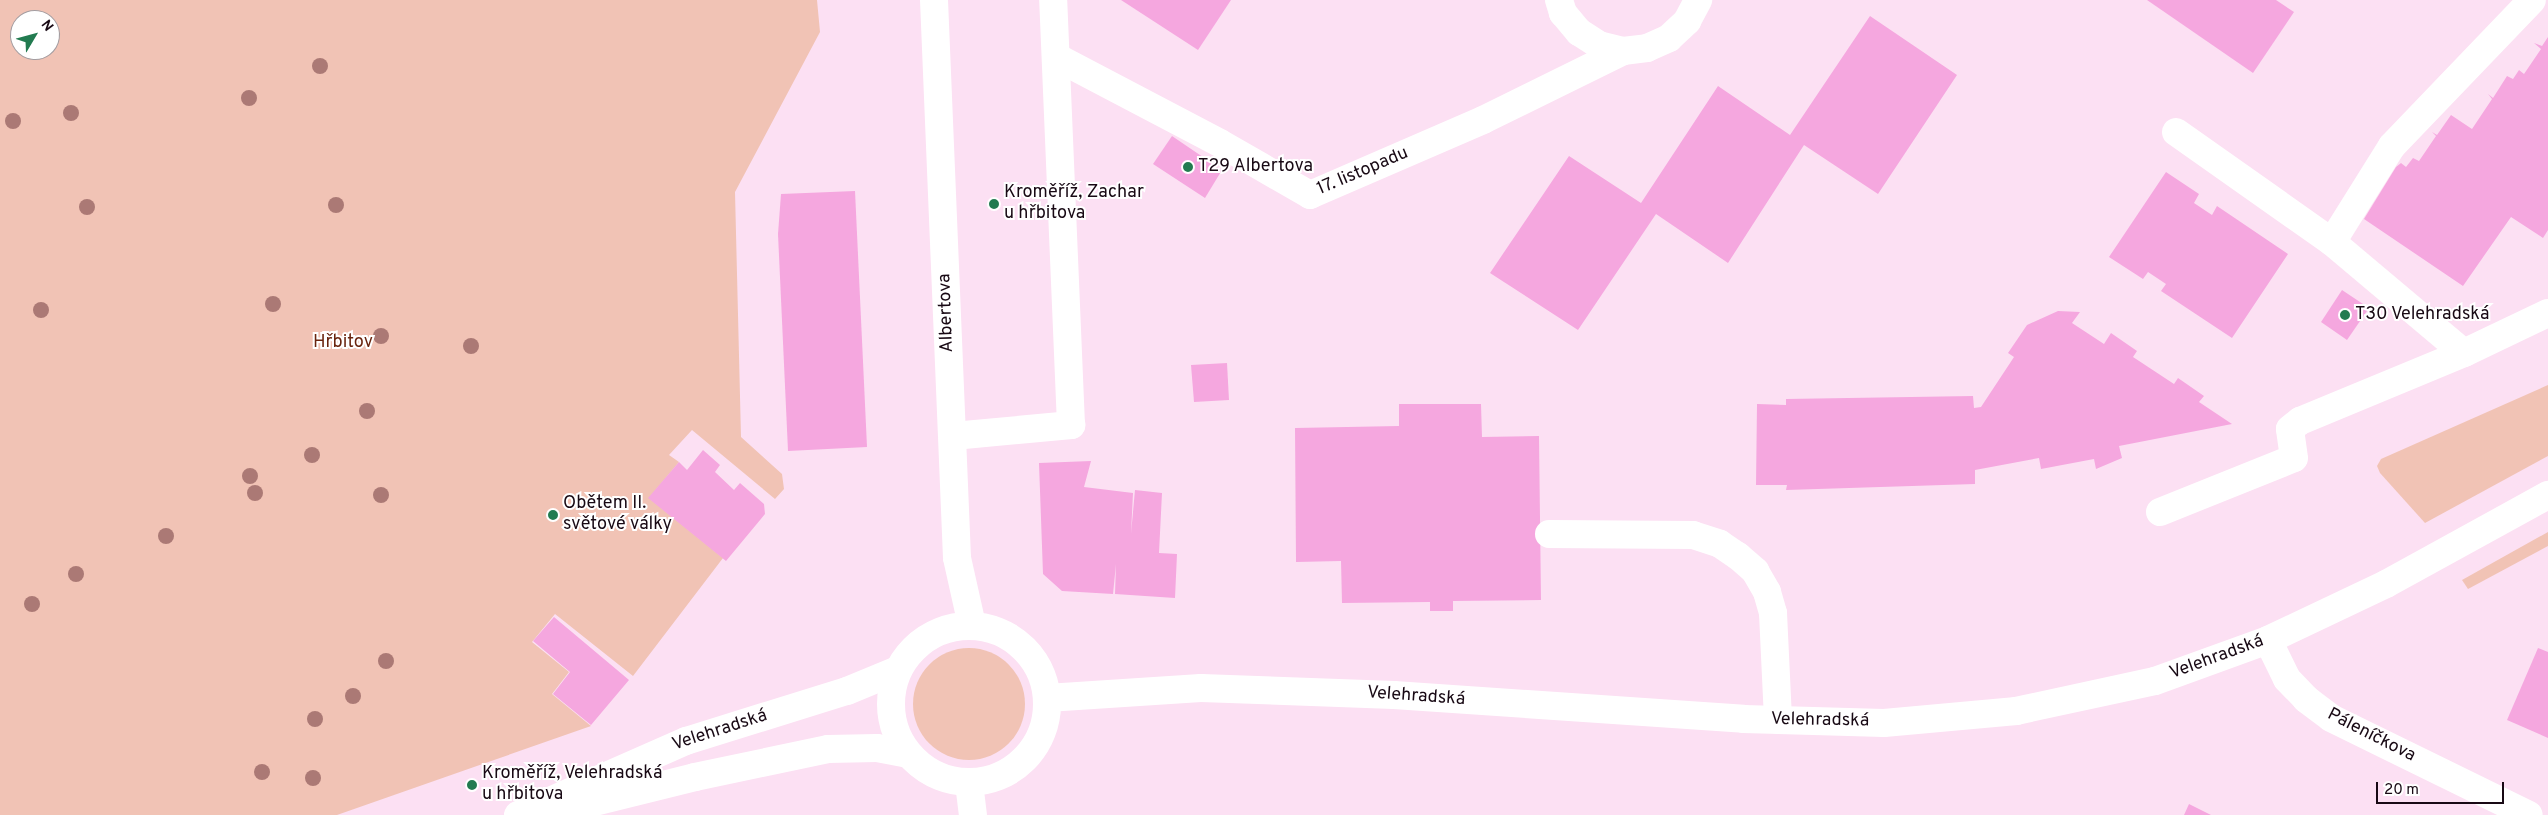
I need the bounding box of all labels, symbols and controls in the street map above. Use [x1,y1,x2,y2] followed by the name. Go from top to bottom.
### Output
[10,10,60,60] north arrow
[37,17,56,35] text: N
[1314,143,1412,201] street label: 17. listopadu
[1198,156,1314,178] place label: T29 Albertova
[1182,161,1194,173] marker: T29 Albertova
[1004,183,1144,225] place label: Kroměříž, Zachar u hřbitova
[988,198,1000,210] marker: Kroměříž, Zachar u hřbitova
[935,273,959,353] street label: Albertova
[2355,304,2490,326] place label: T30 Velehradská
[2339,309,2351,321] marker: T30 Velehradská
[313,332,373,354] park label: Hřbitov
[563,494,672,536] place label: Obětem II. světové války
[547,509,559,521] marker: Obětem II. světové války
[2167,631,2267,685] street label: Velehradská
[1366,683,1466,711] street label: Velehradská
[2323,704,2419,768] street label: Páleníčkova
[670,706,770,756] street label: Velehradská
[1771,709,1869,733] street label: Velehradská
[482,764,663,806] place label: Kroměříž, Velehradská u hřbitova
[2378,772,2506,804] scale bar
[466,779,478,791] marker: Kroměříž, Velehradská u hřbitova
[2384,781,2419,800] text: 20 m

